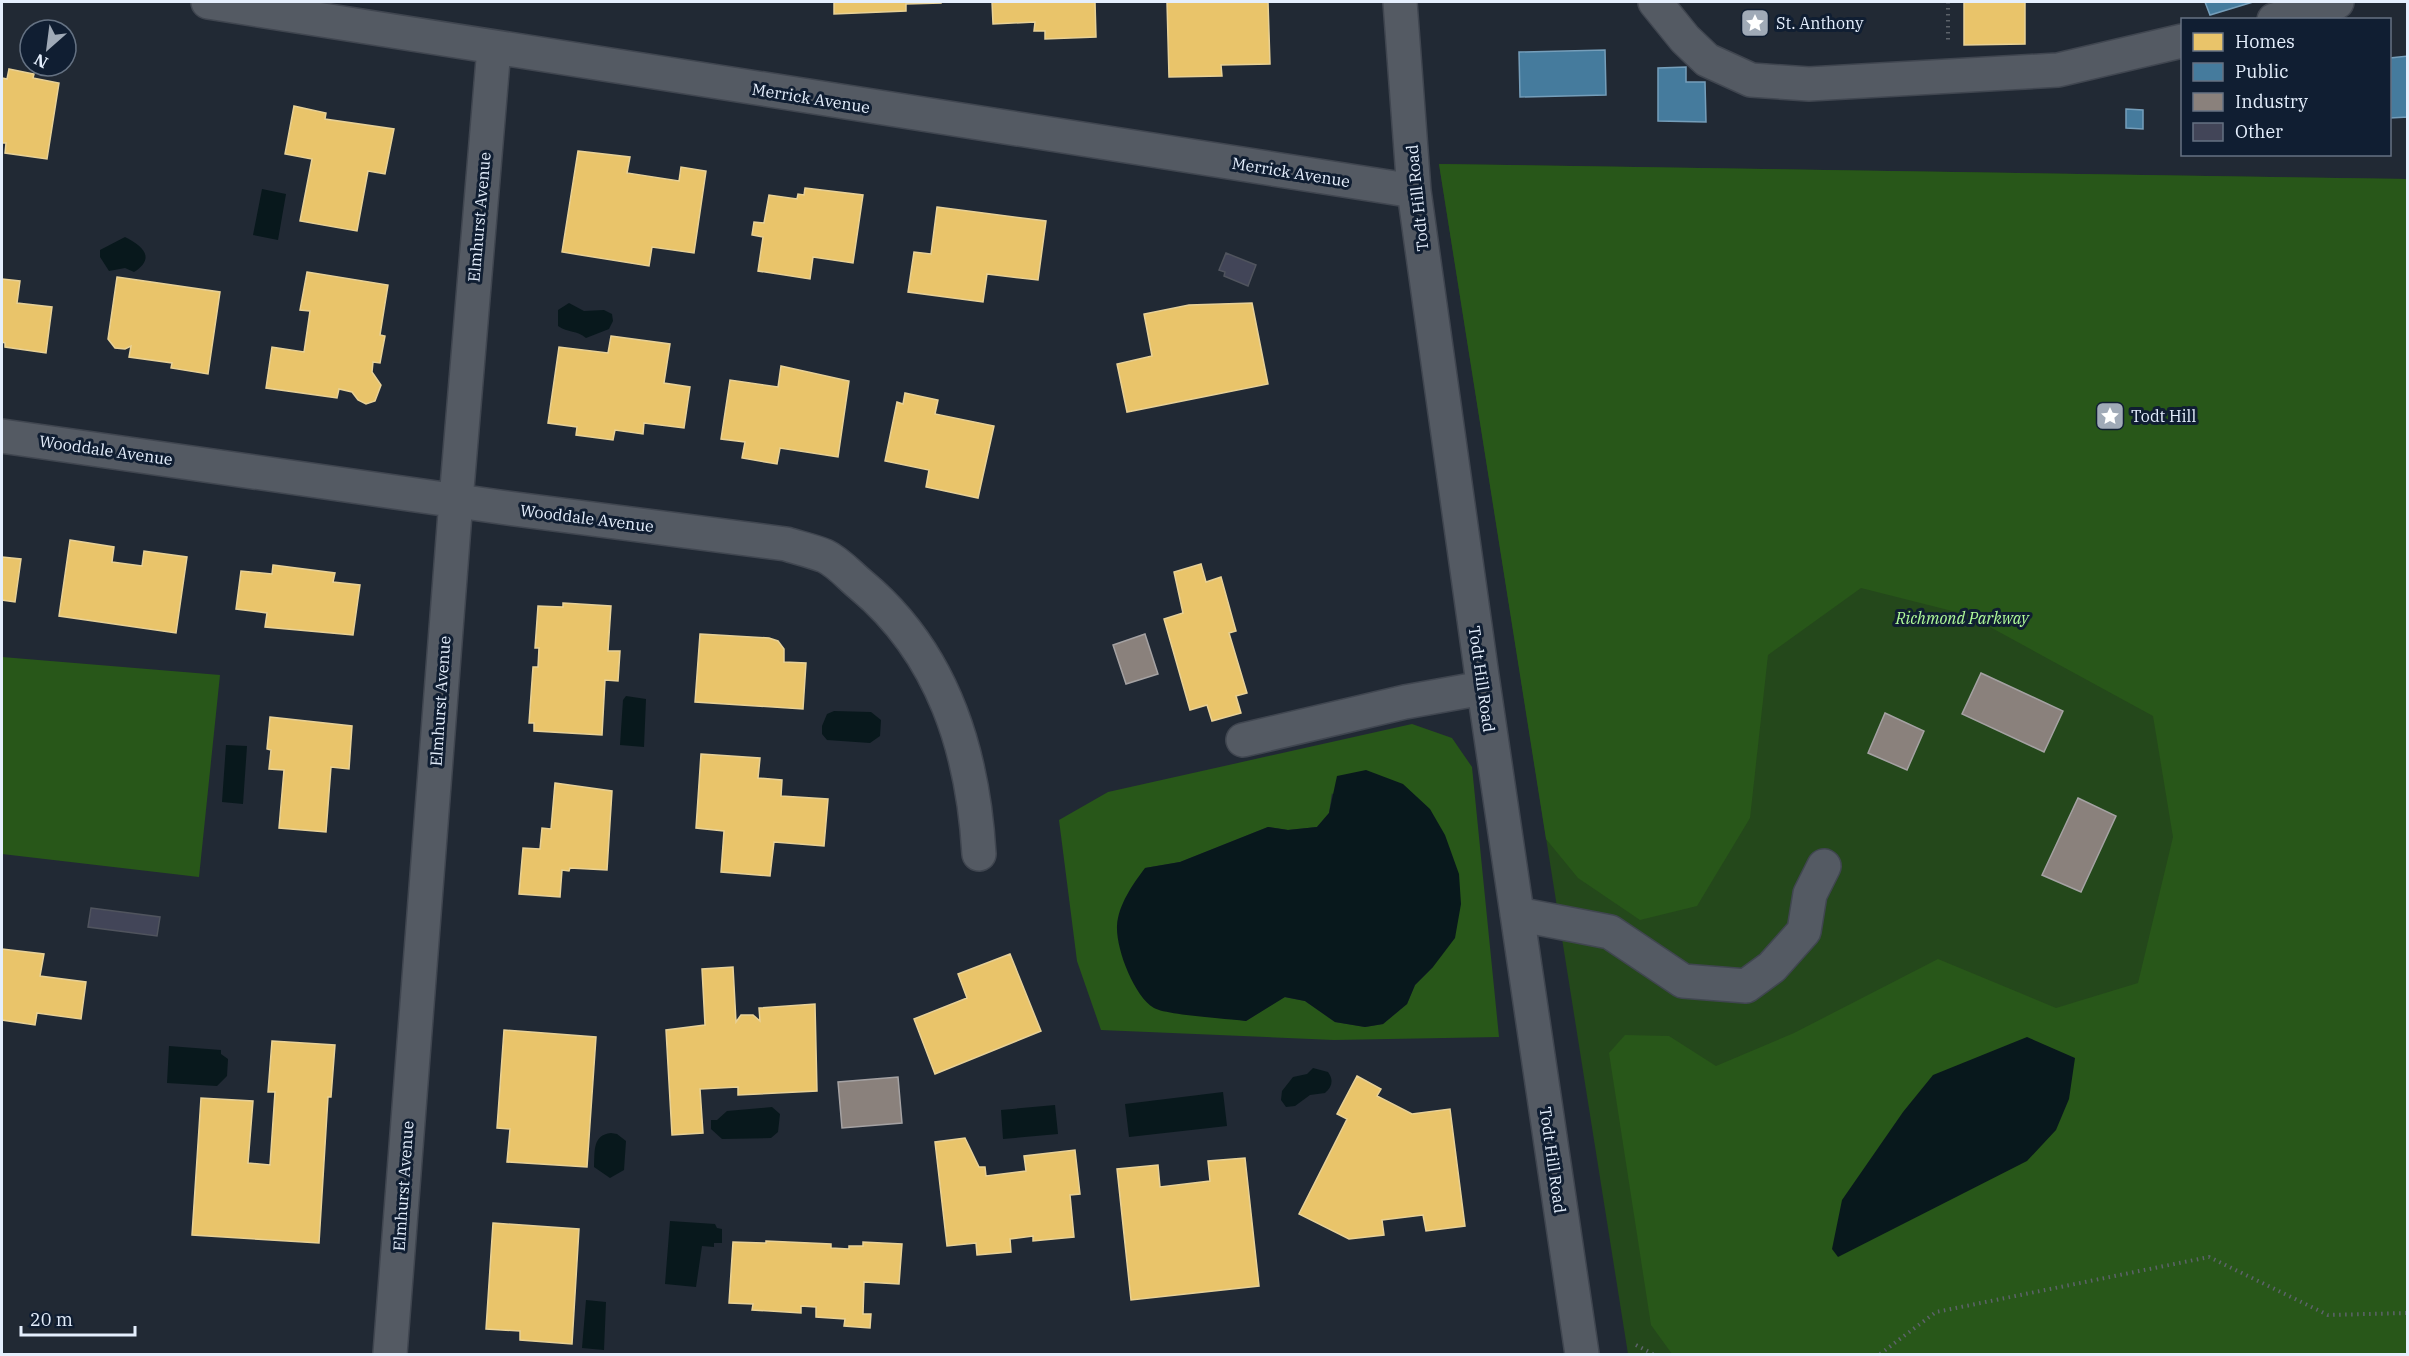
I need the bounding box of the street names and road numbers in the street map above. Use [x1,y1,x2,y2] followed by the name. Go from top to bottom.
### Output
[751,79,871,117] street label: Merrick Avenue
[1401,143,1433,252] street label: Todt Hill Road
[463,151,495,283] street label: Elmhurst Avenue
[1231,153,1351,191] street label: Merrick Avenue
[38,431,174,469] street label: Wooddale Avenue
[519,500,655,536] street label: Wooddale Avenue
[1465,625,1499,734] street label: Todt Hill Road
[425,635,455,767] street label: Elmhurst Avenue
[1536,1106,1570,1215] street label: Todt Hill Road
[388,1120,418,1252] street label: Elmhurst Avenue

